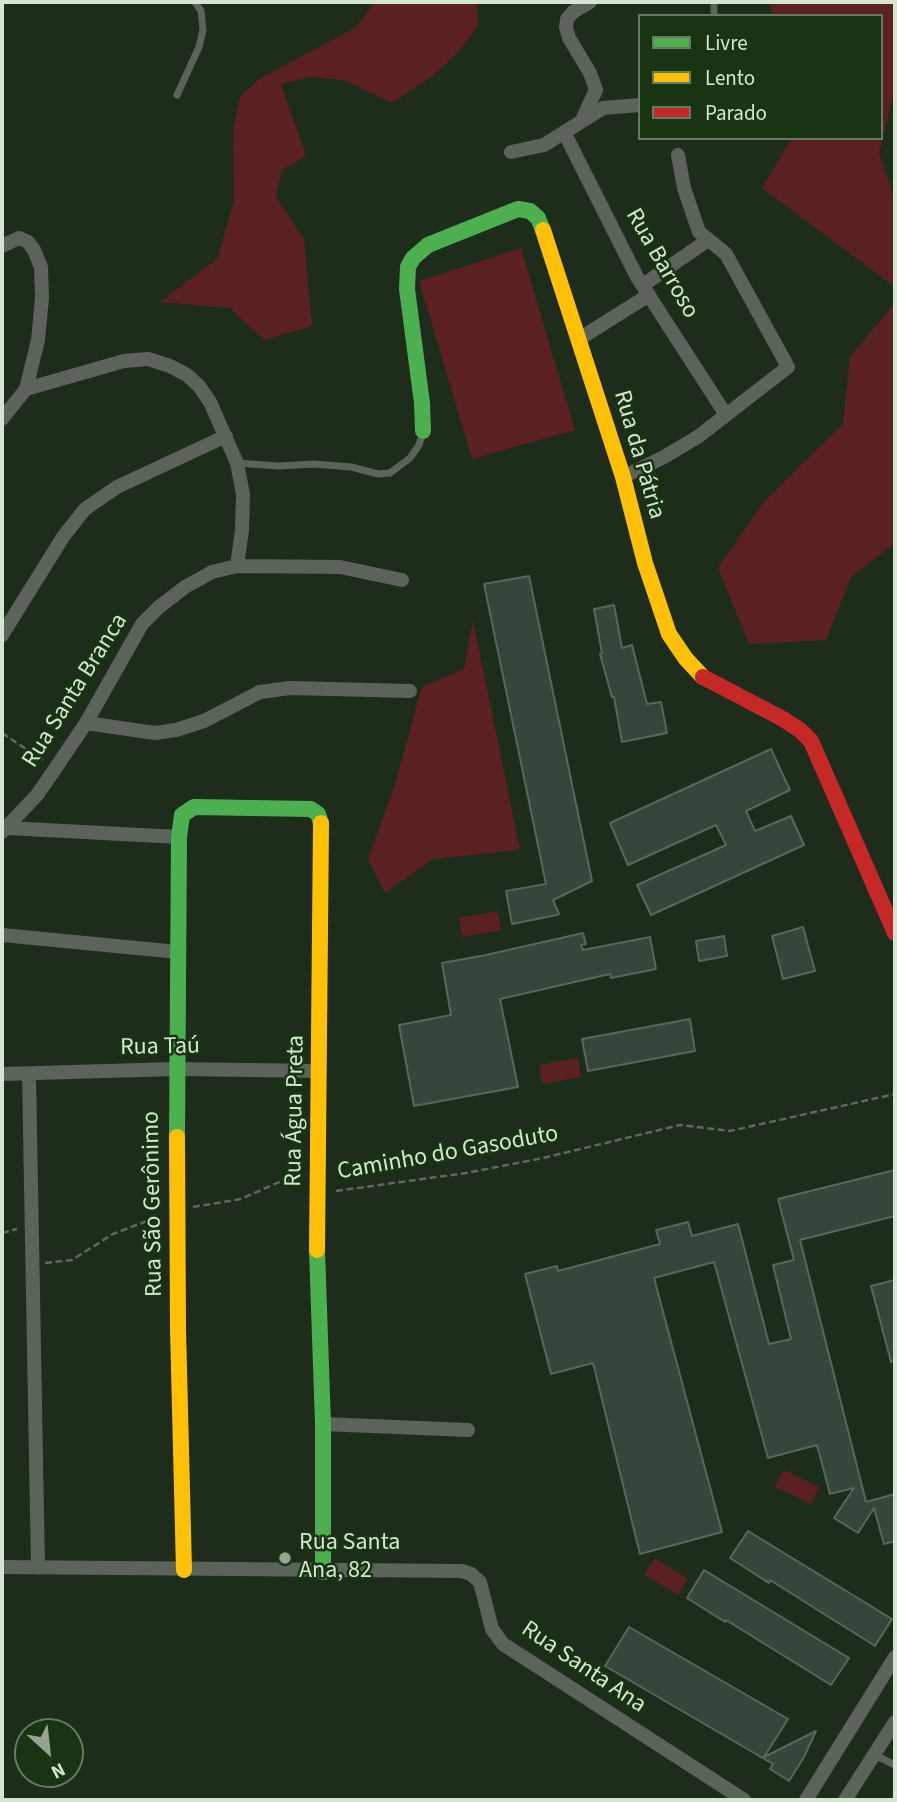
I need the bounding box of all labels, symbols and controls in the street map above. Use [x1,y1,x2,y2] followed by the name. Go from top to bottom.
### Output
[638,14,883,140] legend
[705,28,748,58] text: Livre
[705,63,755,93] text: Lento
[705,98,767,128] text: Parado
[618,204,704,324] street label: Rua Barroso
[606,387,670,523] street label: Rua da Pátria
[17,609,135,773] street label: Rua Santa Branca
[120,1033,200,1063] street label: Rua Taú
[280,1035,312,1187] street label: Rua Água Preta
[138,1111,170,1297] street label: Rua São Gerônimo
[335,1120,561,1188] street label: Caminho do Gasoduto
[299,1530,400,1586] place label: Rua Santa Ana, 82
[277,1550,293,1566] marker: Rua Santa Ana, 82
[515,1616,651,1720] street label: Rua Santa Ana
[14,1718,84,1788] north arrow
[46,1755,70,1785] text: N

